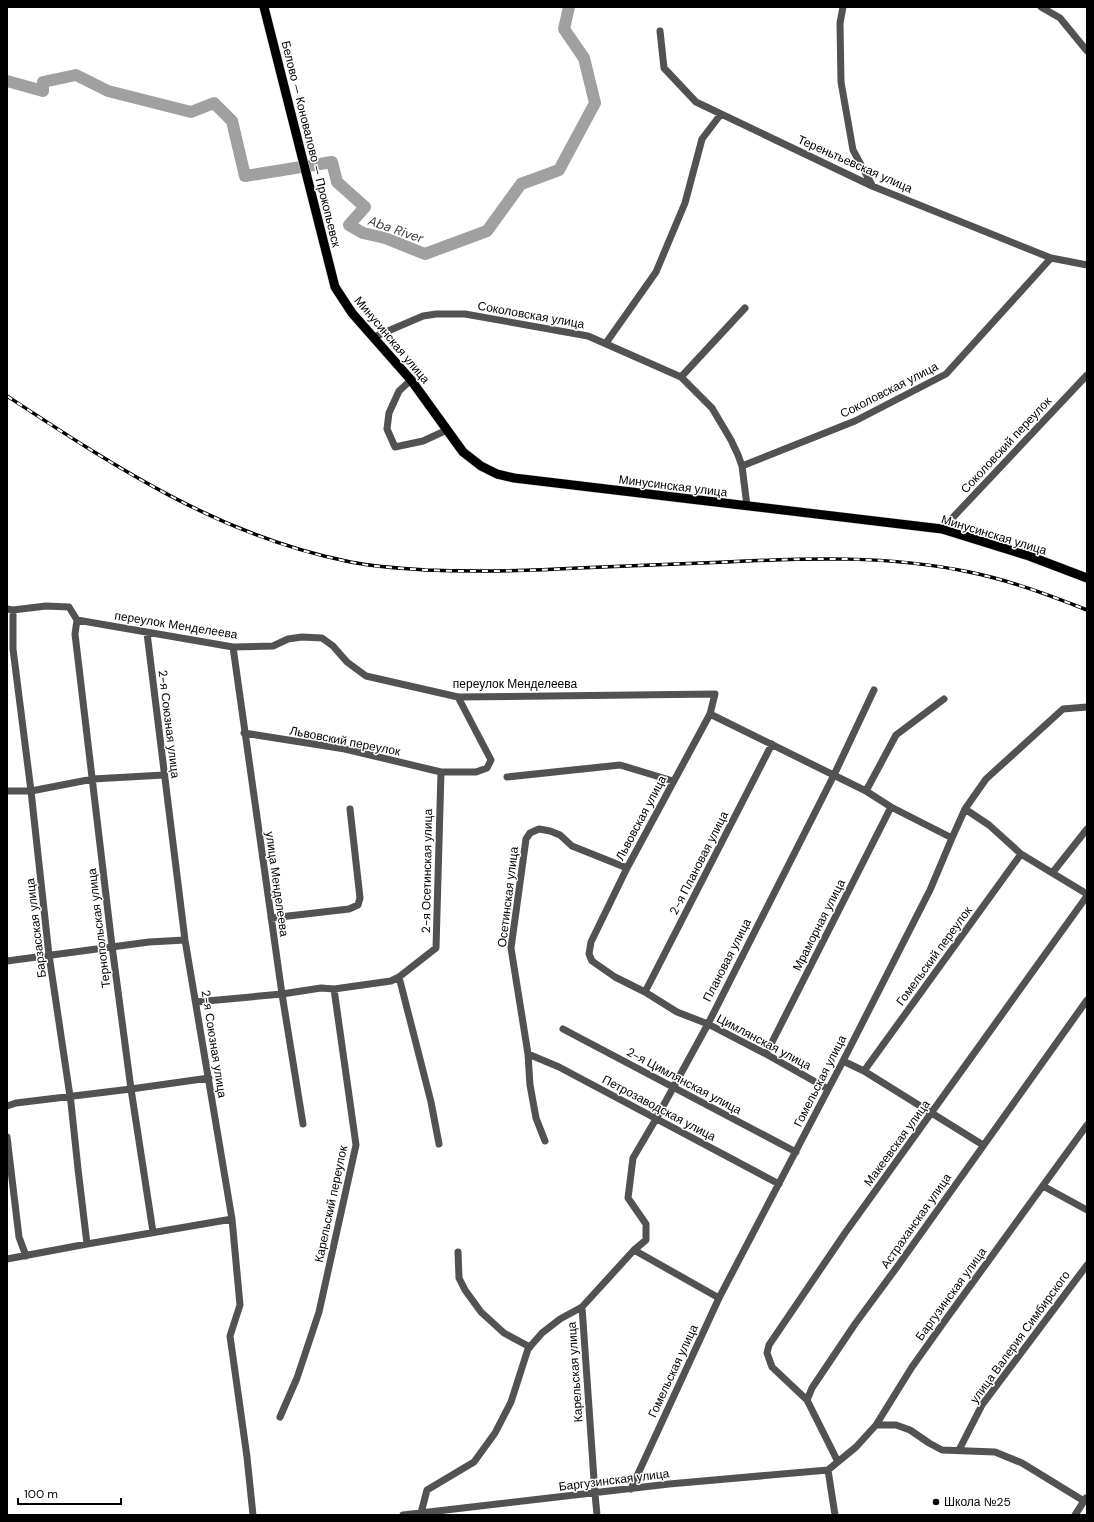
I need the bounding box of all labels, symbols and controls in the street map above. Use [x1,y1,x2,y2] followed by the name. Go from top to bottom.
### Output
[278,39,345,250] street label: Белово — Коновалово — Прокопьевск
[795,131,915,197] street label: Тереньтьевская улица
[365,212,427,247] water label: Aba River
[351,293,433,387] street label: Минусинская улица
[476,298,586,332] street label: Соколовская улица
[837,358,941,422] street label: Соколовская улица
[957,393,1055,497] street label: Соколовский переулок
[618,471,729,501] street label: Минусинская улица
[939,511,1049,559] street label: Минусинская улица
[113,607,239,643] street label: переулок Менделеева
[154,669,184,779] street label: 2-я Союзная улица
[453,676,577,692] street label: переулок Менделеева
[288,722,402,760] street label: Львовский переулок
[612,772,670,863] street label: Львовская улица
[418,808,436,933] street label: 2-я Осетинская улица
[666,808,732,918] street label: 2-я Плановая улица
[262,830,292,938] street label: улица Менделеева
[494,845,522,948] street label: Осетинская улица
[84,867,114,989] street label: Тернопольская улица
[789,876,849,974] street label: Мраморная улица
[22,877,50,979] street label: Барзасская улица
[892,902,976,1009] street label: Гомельский переулок
[699,915,755,1004] street label: Плановая улица
[198,989,230,1099] street label: 2-я Союзная улица
[714,1010,814,1074] street label: Цимлянская улица
[790,1032,850,1130] street label: Гомельская улица
[624,1044,745,1118] street label: 2-я Цимлянская улица
[599,1071,719,1145] street label: Петрозаводская улица
[860,1097,934,1189] street label: Макеевская улица
[311,1143,351,1264] street label: Карельский переулок
[877,1170,955,1272] street label: Астраханская улица
[912,1244,990,1344] street label: Баргузинская улица
[966,1267,1074,1406] street label: улица Валерия Симбирского
[563,1321,586,1423] street label: Карельская улица
[644,1322,702,1420] street label: Гомельская улица
[558,1465,671,1495] street label: Баргузинская улица
[18,1480,121,1506] scale bar
[24,1486,58,1502] text: 100 m
[944,1494,1011,1510] place label: Школа №25
[931,1497,941,1507] marker: Школа №25

